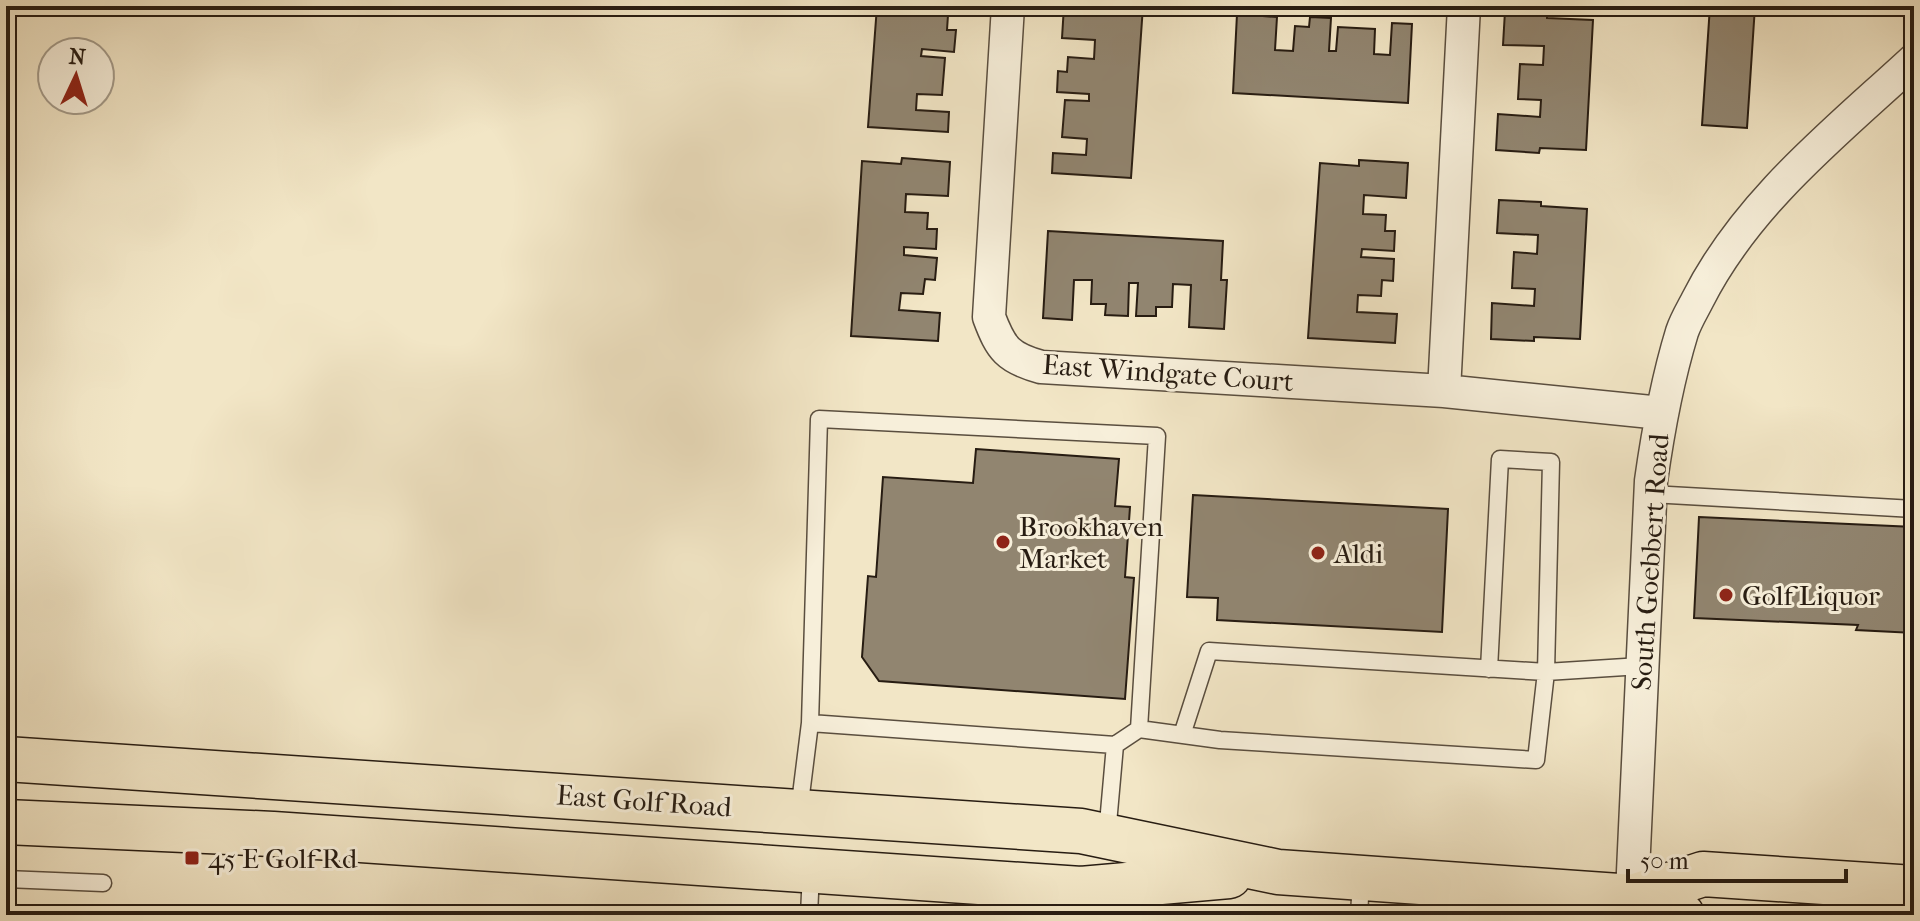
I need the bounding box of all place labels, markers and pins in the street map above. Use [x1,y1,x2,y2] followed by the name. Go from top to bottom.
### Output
[1019,510,1163,575] place label: Brookhaven Market
[994,533,1012,551] marker: Brookhaven Market
[1333,537,1383,570] place label: Aldi
[1309,544,1327,562] marker: Aldi
[1742,579,1880,612] place label: Golf Liquor
[1717,586,1735,604] marker: Golf Liquor
[208,842,358,875] place label: 45 E Golf Rd
[183,849,201,867] marker: 45 E Golf Rd

